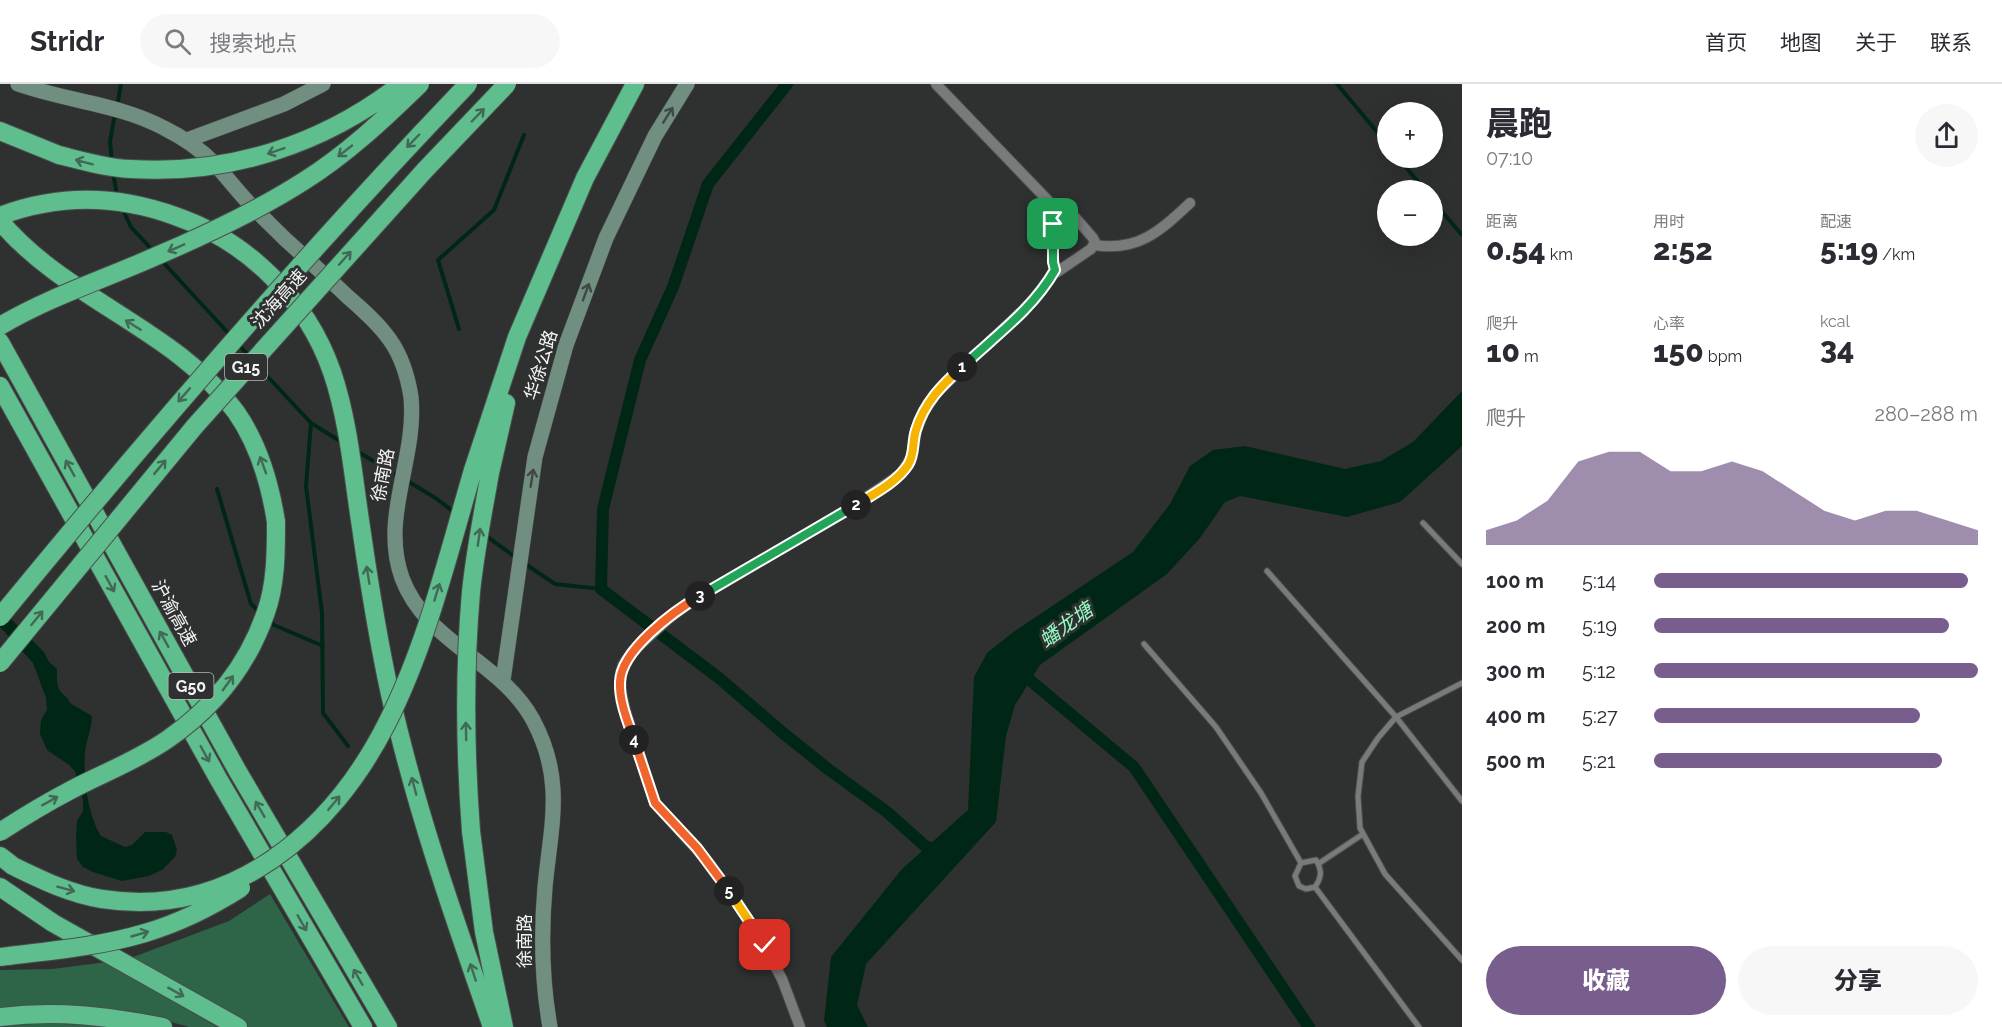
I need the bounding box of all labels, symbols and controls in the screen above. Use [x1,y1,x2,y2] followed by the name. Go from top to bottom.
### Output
[140,14,560,68] search box
[30,25,104,58] text: Stridr
[161,25,194,58] icon: search
[209,30,297,56] text: 搜索地点
[1705,30,1747,55] text: 首页
[1780,30,1822,55] text: 地图
[1855,30,1897,55] text: 关于
[1930,30,1972,55] text: 联系
[1377,102,1443,246] map controls
[1377,102,1443,168] button: +
[1486,104,1552,143] text: 晨跑
[1915,104,1978,167] button: share
[471,107,485,122] one-way arrow
[662,107,674,124] one-way arrow
[405,134,420,149] one-way arrow
[337,145,353,158] one-way arrow
[1486,146,1533,170] text: 07:10
[268,147,286,158] one-way arrow
[75,155,94,167] one-way arrow
[1377,180,1443,246] button: −
[1027,198,1078,249] pin
[1036,207,1069,240] icon: arrive
[1486,212,1518,231] text: 距离
[1653,212,1685,231] text: 用时
[1820,212,1852,231] text: 配速
[1486,232,1546,267] text: 0.54
[1653,232,1713,267] text: 2:52
[1820,232,1878,267] text: 5:19
[168,242,186,254] one-way arrow
[1546,245,1573,264] text: km
[1878,245,1915,264] text: /km
[338,250,352,265] one-way arrow
[247,265,311,332] street label: 沈海高速
[581,283,592,301] one-way arrow
[1820,312,1850,331] text: kcal
[1486,314,1518,333] text: 爬升
[1653,314,1685,333] text: 心率
[125,319,142,331] one-way arrow
[520,327,561,402] street label: 华徐公路
[1820,331,1854,366] text: 34
[1486,334,1520,369] text: 10
[1653,334,1704,369] text: 150
[1520,347,1539,366] text: m
[1704,347,1742,366] text: bpm
[947,352,977,382] pin: 1
[225,354,267,380] road number: G15
[958,357,966,376] text: 1
[177,387,191,402] one-way arrow
[1875,402,1978,426] text: 280–288 m
[1486,406,1526,430] text: 爬升
[367,446,398,503] street label: 徐南路
[256,457,267,475] one-way arrow
[154,459,167,475] one-way arrow
[64,460,76,477] one-way arrow
[526,469,537,489] one-way arrow
[841,490,871,520] pin: 2
[851,495,861,514] text: 2
[474,527,485,547] one-way arrow
[362,565,373,585] one-way arrow
[1486,569,1544,593] text: 100 m
[1582,569,1616,593] text: 5:14
[104,575,116,592] one-way arrow
[148,576,201,649] street label: 沪渝高速
[685,581,715,611] pin: 3
[432,583,443,602] one-way arrow
[696,586,704,605] text: 3
[1035,596,1100,652] water label: 蟠龙塘
[30,610,43,626] one-way arrow
[1486,614,1545,638] text: 200 m
[1582,614,1617,638] text: 5:19
[158,630,169,648] one-way arrow
[1486,659,1545,683] text: 300 m
[1582,659,1616,683] text: 5:12
[168,673,213,699] road number: G50
[222,675,234,691] one-way arrow
[1486,704,1545,728] text: 400 m
[1582,704,1618,728] text: 5:27
[460,721,471,741] one-way arrow
[619,725,649,755] pin: 4
[629,730,639,749] text: 4
[199,745,211,762] one-way arrow
[1486,749,1545,773] text: 500 m
[1582,749,1616,773] text: 5:21
[408,776,420,795] one-way arrow
[41,795,58,807] one-way arrow
[327,796,340,812] one-way arrow
[253,801,265,818] one-way arrow
[714,876,744,906] pin: 5
[725,881,733,900] text: 5
[57,884,76,896] one-way arrow
[297,914,309,931] one-way arrow
[514,914,535,968] street label: 徐南路
[739,919,790,970] pin
[131,928,150,939] one-way arrow
[748,928,781,961] icon: check
[1486,946,1726,1015] button: 收藏
[1738,946,1978,1015] button: 分享
[467,963,478,982] one-way arrow
[352,969,364,986] one-way arrow
[167,986,184,998] one-way arrow

